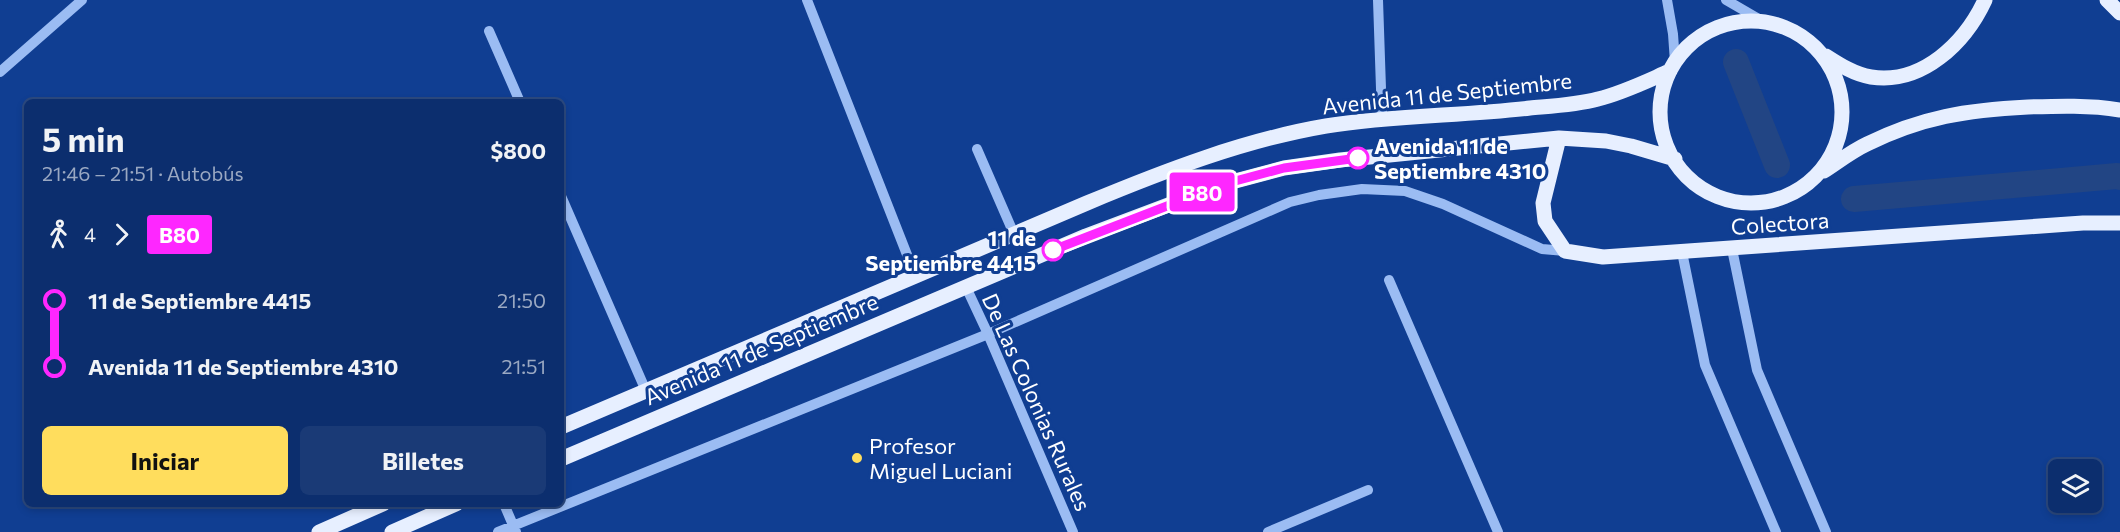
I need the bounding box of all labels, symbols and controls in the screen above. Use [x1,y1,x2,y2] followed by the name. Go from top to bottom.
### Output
[1321,66,1573,120] street label: Avenida 11 de Septiembre
[42,118,125,159] text: 5 min
[1374,132,1546,184] place label: Avenida 11 de Septiembre 4310
[491,137,546,164] text: $800
[1347,147,1369,169] marker: Avenida 11 de Septiembre 4310
[42,161,244,185] text: 21:46 – 21:51 · Autobús
[1168,172,1236,212] line badge: B80
[1182,180,1222,205] text: B80
[1730,206,1830,240] street label: Colectora
[42,218,75,251] icon: walk
[105,218,138,251] icon: forward
[84,222,96,246] text: 4
[159,222,200,247] text: B80
[865,224,1036,276] place label: 11 de Septiembre 4415
[1042,239,1064,261] marker: 11 de Septiembre 4415
[88,287,311,314] text: 11 de Septiembre 4415
[497,288,546,312] text: 21:50
[640,288,882,410] street label: Avenida 11 de Septiembre
[977,289,1097,515] street label: De Las Colonias Rurales
[88,353,399,380] text: Avenida 11 de Septiembre 4310
[502,354,546,378] text: 21:51
[42,426,288,495] button: Iniciar
[300,426,546,495] button: Billetes
[869,432,1013,484] place label: Profesor Miguel Luciani
[850,451,864,465] marker: Profesor Miguel Luciani
[2048,459,2102,513] map controls
[2048,459,2102,513] button: layers

